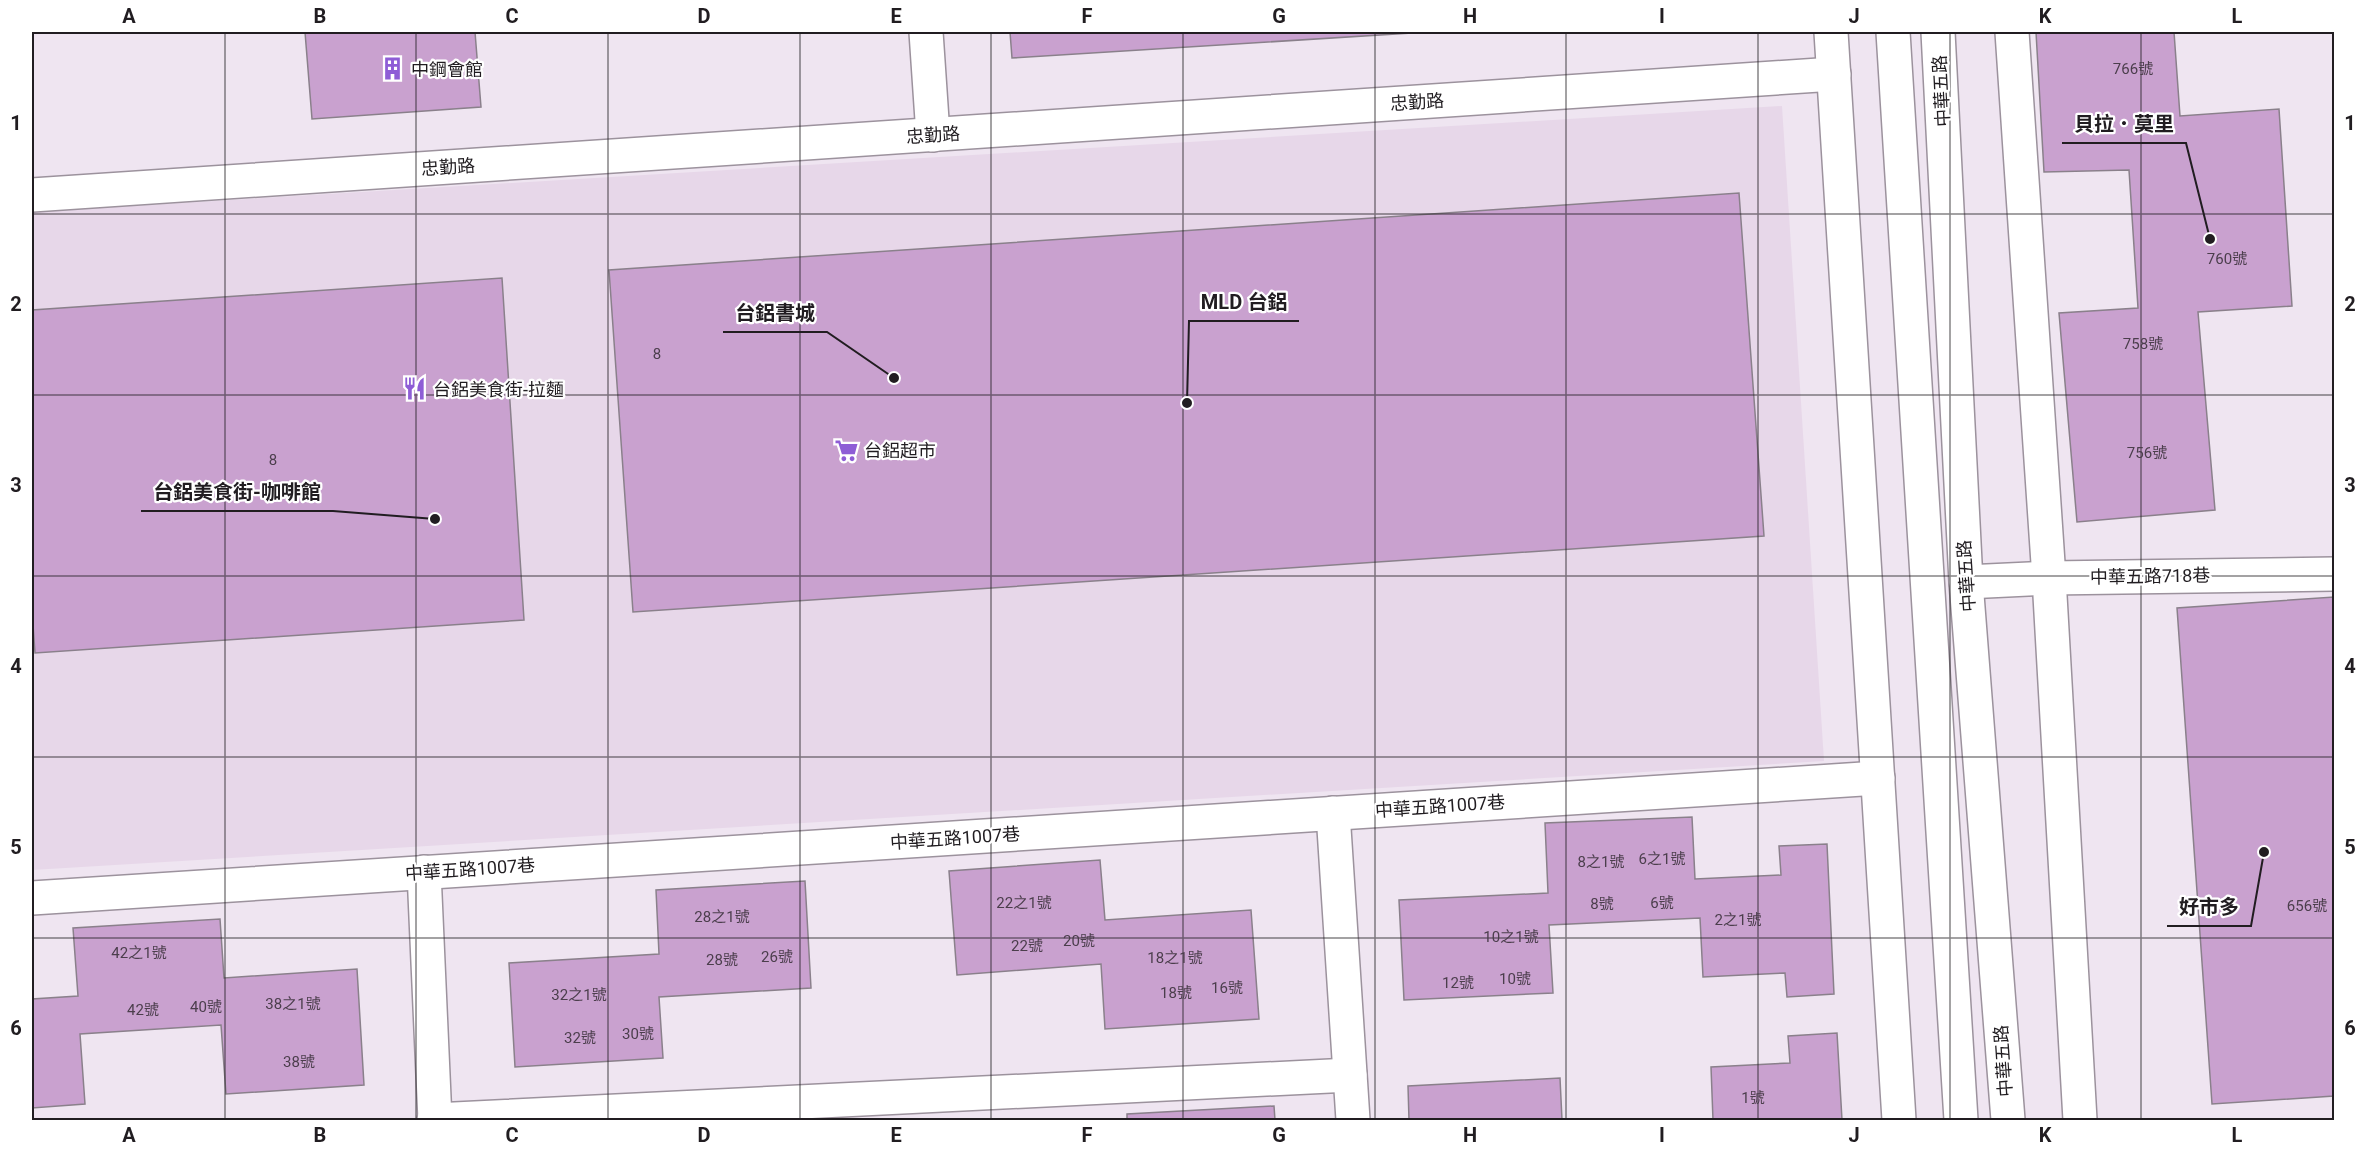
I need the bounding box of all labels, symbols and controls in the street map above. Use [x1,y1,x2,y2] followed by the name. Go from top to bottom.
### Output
[122,4,136,28] text: A
[314,4,326,28] text: B
[505,4,519,28] text: C
[698,4,711,28] text: D
[890,4,902,28] text: E
[1082,4,1093,28] text: F
[1272,4,1286,28] text: G
[1463,4,1477,28] text: H
[1659,4,1665,28] text: I
[1848,4,1860,28] text: J
[2039,4,2052,28] text: K
[2232,4,2243,28] text: L
[1929,54,1953,128] street label: 中華五路
[380,56,406,82] building icon: 中鋼會館
[411,59,483,80] place label: 中鋼會館
[2113,60,2153,78] house number: 766號
[1389,90,1445,114] street label: 忠勤路
[2062,105,2186,143] callout: 貝拉．莫里
[10,111,22,135] text: 1
[2344,111,2356,135] text: 1
[2074,112,2174,136] text: 貝拉．莫里
[905,123,961,147] street label: 忠勤路
[420,155,476,179] street label: 忠勤路
[2207,250,2247,268] house number: 760號
[1189,283,1299,321] callout: MLD 台鋁
[1201,290,1287,314] text: MLD 台鋁
[10,292,22,316] text: 2
[2344,292,2356,316] text: 2
[723,294,827,332] callout: 台鋁書城
[735,301,815,325] text: 台鋁書城
[2123,335,2163,353] house number: 758號
[653,345,661,363] house number: 8
[402,376,428,402] restaurant icon: 台鋁美食街-拉麵
[433,379,564,400] place label: 台鋁美食街-拉麵
[833,437,859,463] supermarket icon: 台鋁超市
[864,440,936,461] place label: 台鋁超市
[2127,444,2167,462] house number: 756號
[269,451,277,469] house number: 8
[10,473,22,497] text: 3
[141,473,333,511] callout: 台鋁美食街-咖啡館
[2344,473,2356,497] text: 3
[153,480,321,504] text: 台鋁美食街-咖啡館
[1953,539,1979,613] street label: 中華五路
[2090,564,2210,588] street label: 中華五路718巷
[10,654,22,678] text: 4
[2344,654,2356,678] text: 4
[1374,791,1506,821] street label: 中華五路1007巷
[889,823,1021,853] street label: 中華五路1007巷
[10,835,22,859] text: 5
[2344,835,2356,859] text: 5
[1639,850,1685,868] house number: 6之1號
[1578,853,1624,871] house number: 8之1號
[404,854,536,884] street label: 中華五路1007巷
[2167,888,2251,926] callout: 好市多
[996,894,1052,912] house number: 22之1號
[1650,894,1674,912] house number: 6號
[1590,895,1614,913] house number: 8號
[2179,895,2239,919] text: 好市多
[2287,897,2327,915] house number: 656號
[694,908,750,926] house number: 28之1號
[1715,911,1761,929] house number: 2之1號
[1483,928,1539,946] house number: 10之1號
[1063,932,1095,950] house number: 20號
[1011,937,1043,955] house number: 22號
[111,944,167,962] house number: 42之1號
[761,948,793,966] house number: 26號
[1147,949,1203,967] house number: 18之1號
[706,951,738,969] house number: 28號
[1499,970,1531,988] house number: 10號
[1442,974,1474,992] house number: 12號
[1211,979,1243,997] house number: 16號
[1160,984,1192,1002] house number: 18號
[551,986,607,1004] house number: 32之1號
[265,995,321,1013] house number: 38之1號
[190,998,222,1016] house number: 40號
[127,1001,159,1019] house number: 42號
[10,1016,22,1040] text: 6
[2344,1016,2356,1040] text: 6
[1990,1024,2016,1098] street label: 中華五路
[622,1025,654,1043] house number: 30號
[564,1029,596,1047] house number: 32號
[283,1053,315,1071] house number: 38號
[1741,1089,1765,1107] house number: 1號
[122,1123,136,1147] text: A
[314,1123,326,1147] text: B
[505,1123,519,1147] text: C
[698,1123,711,1147] text: D
[890,1123,902,1147] text: E
[1082,1123,1093,1147] text: F
[1272,1123,1286,1147] text: G
[1463,1123,1477,1147] text: H
[1659,1123,1665,1147] text: I
[1848,1123,1860,1147] text: J
[2039,1123,2052,1147] text: K
[2232,1123,2243,1147] text: L

